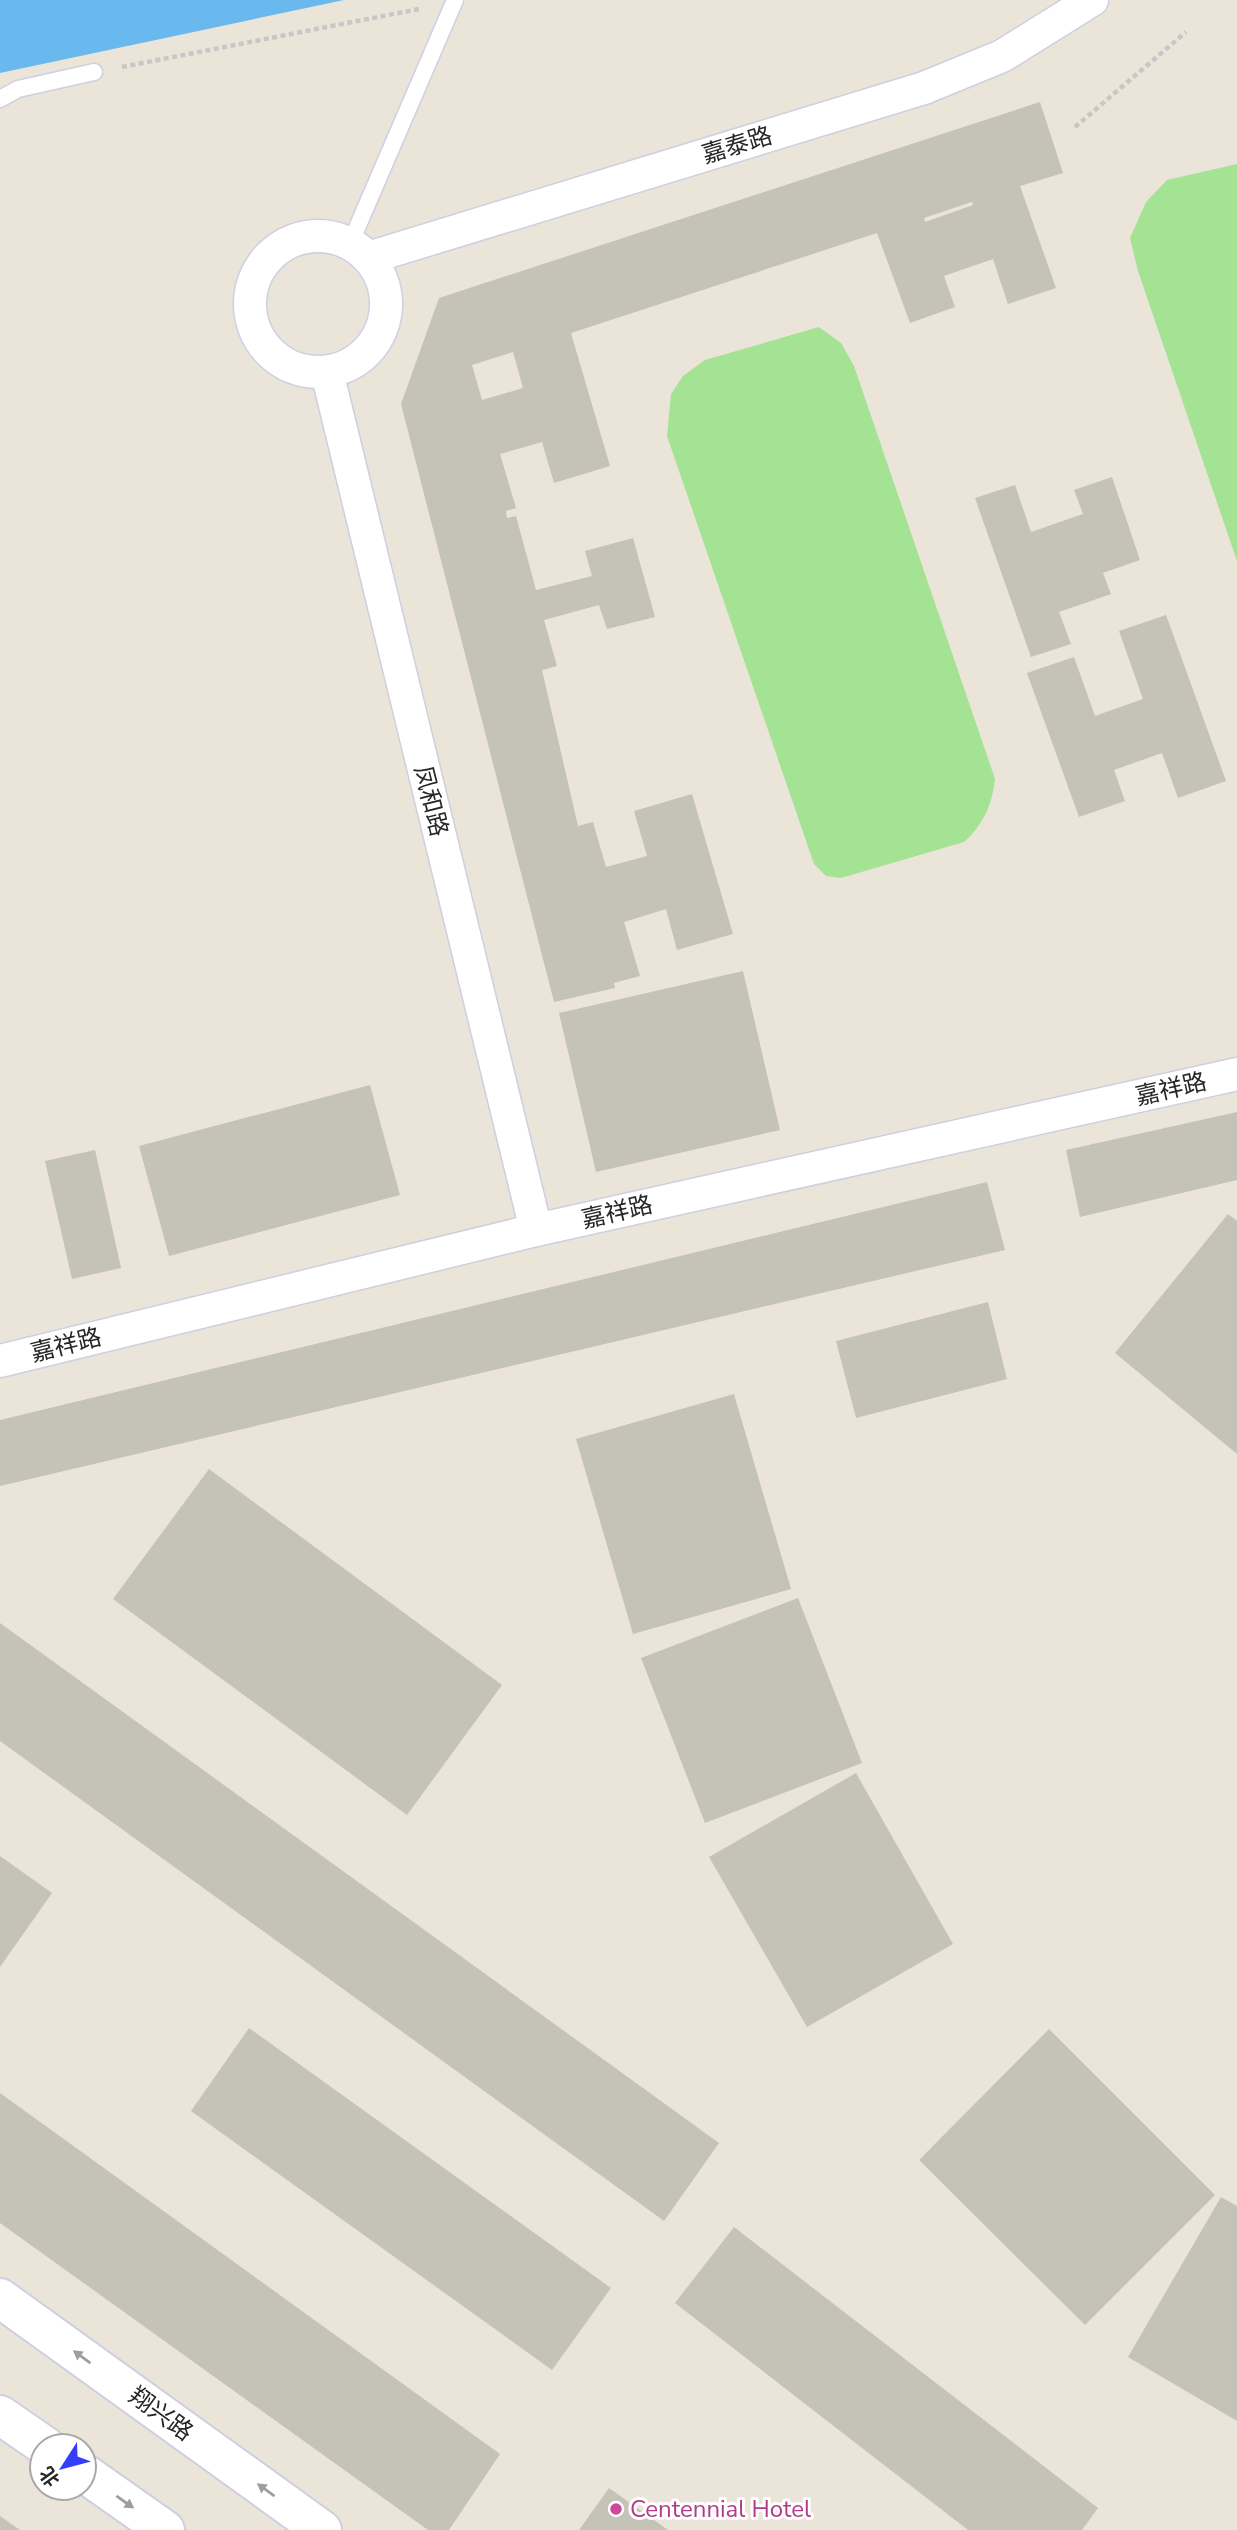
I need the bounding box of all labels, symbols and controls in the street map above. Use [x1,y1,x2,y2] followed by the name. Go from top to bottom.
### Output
[698,119,776,171] street label: 嘉泰路
[407,762,455,840] street label: 凤和路
[1132,1065,1210,1113] street label: 嘉祥路
[578,1188,656,1236] street label: 嘉祥路
[27,1321,105,1369] street label: 嘉祥路
[73,2350,91,2364] one-way arrow
[122,2380,200,2448] street label: 翔兴路
[28,2432,98,2502] north arrow
[34,2461,66,2492] text: 北
[257,2483,275,2497] one-way arrow
[630,2493,811,2525] place label: Centennial Hotel
[116,2495,134,2509] one-way arrow
[608,2501,624,2517] marker: Centennial Hotel

